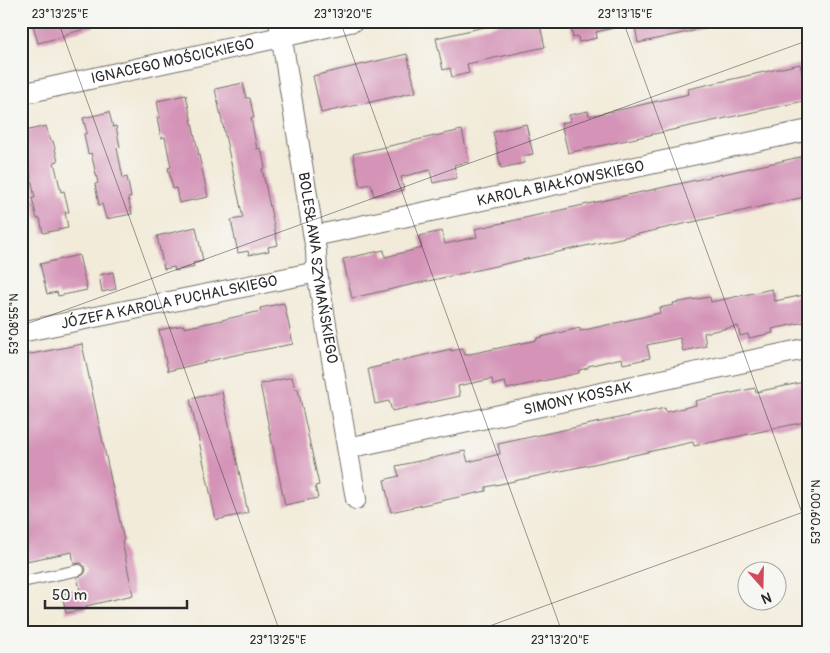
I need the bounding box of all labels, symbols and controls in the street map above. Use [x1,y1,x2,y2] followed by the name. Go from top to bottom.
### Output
[32,7,88,22] text: 23°13'25"E
[314,7,372,22] text: 23°13'20"E
[598,7,652,22] text: 23°13'15"E
[89,34,256,88] street label: IGNACEGO MOŚCICKIEGO
[475,156,646,210] street label: KAROLA BIAŁKOWSKIEGO
[294,171,342,365] street label: BOLESŁAWA SZYMAŃSKIEGO
[59,271,279,333] street label: JÓZEFA KAROLA PUCHALSKIEGO
[7,293,22,355] text: 53°08'55"N
[522,377,634,419] street label: SIMONY KOSSAK
[809,480,824,544] text: 53°09'00"N
[738,560,788,610] north arrow
[45,578,188,610] scale bar
[52,586,87,605] text: 50 m
[759,588,774,607] text: N
[250,633,306,648] text: 23°13'25"E
[531,633,589,648] text: 23°13'20"E

